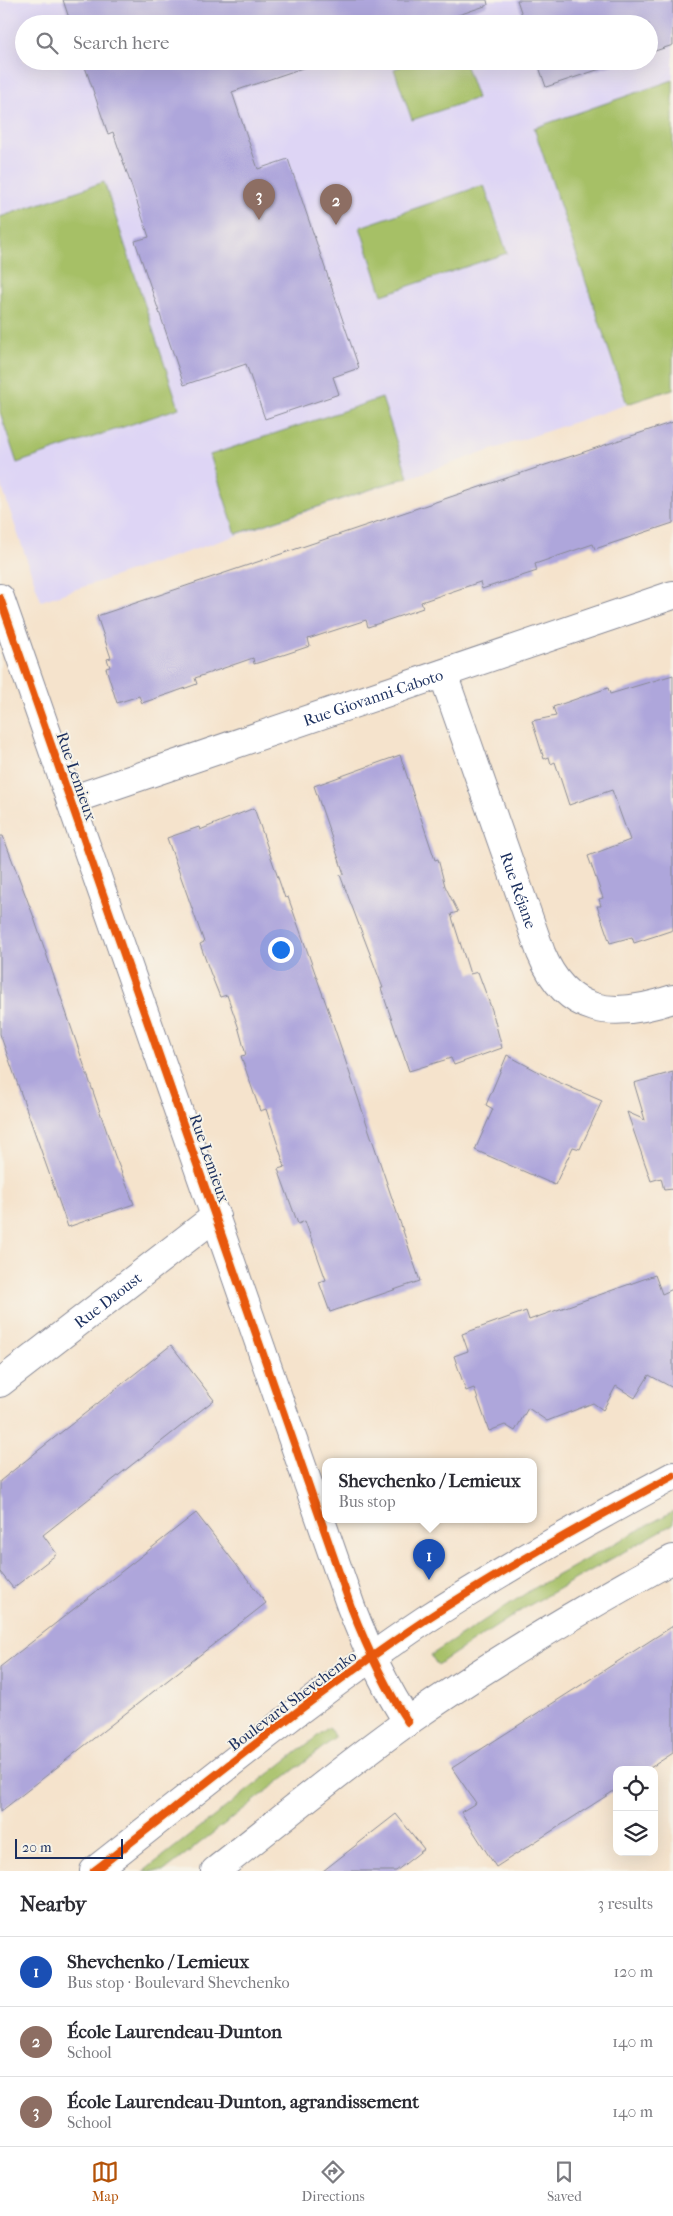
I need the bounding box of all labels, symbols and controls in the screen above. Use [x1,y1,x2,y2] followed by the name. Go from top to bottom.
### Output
[15,15,658,70] search box
[33,29,61,57] icon: search
[73,32,169,54] text: Search here
[243,179,275,220] pin: 3
[320,184,352,225] pin: 2
[301,665,446,730] street label: Rue Giovanni-Caboto
[52,729,101,824] street label: Rue Lemieux
[496,849,541,931] street label: Rue Réjane
[268,937,294,963] your location
[185,1111,234,1206] street label: Rue Lemieux
[70,1268,146,1332] street label: Rue Daoust
[322,1458,537,1523] popup
[338,1470,521,1492] text: Shevchenko / Lemieux
[338,1492,396,1511] text: Bus stop
[413,1539,445,1580] pin: 1
[225,1646,360,1755] street label: Boulevard Shevchenko
[613,1766,658,1856] map controls
[613,1766,658,1811] button: locate
[613,1811,658,1856] button: layers
[15,1836,122,1859] scale bar
[22,1839,52,1856] text: 20 m
[20,1892,86,1916] text: Nearby
[597,1894,653,1913] text: 3 results
[67,1951,249,1973] text: Shevchenko / Lemieux
[33,1962,39,1981] text: 1
[614,1962,653,1981] text: 120 m
[67,1973,290,1992] text: Bus stop · Boulevard Shevchenko
[67,2021,282,2043] text: École Laurendeau-Dunton
[32,2032,40,2051] text: 2
[612,2032,653,2051] text: 140 m
[67,2043,112,2062] text: School
[67,2091,419,2113] text: École Laurendeau-Dunton, agrandissement
[33,2102,39,2121] text: 3
[612,2102,653,2121] text: 140 m
[67,2113,112,2132] text: School
[91,2158,119,2205] tab: Map
[302,2158,365,2205] tab: Directions
[547,2158,582,2205] tab: Saved

